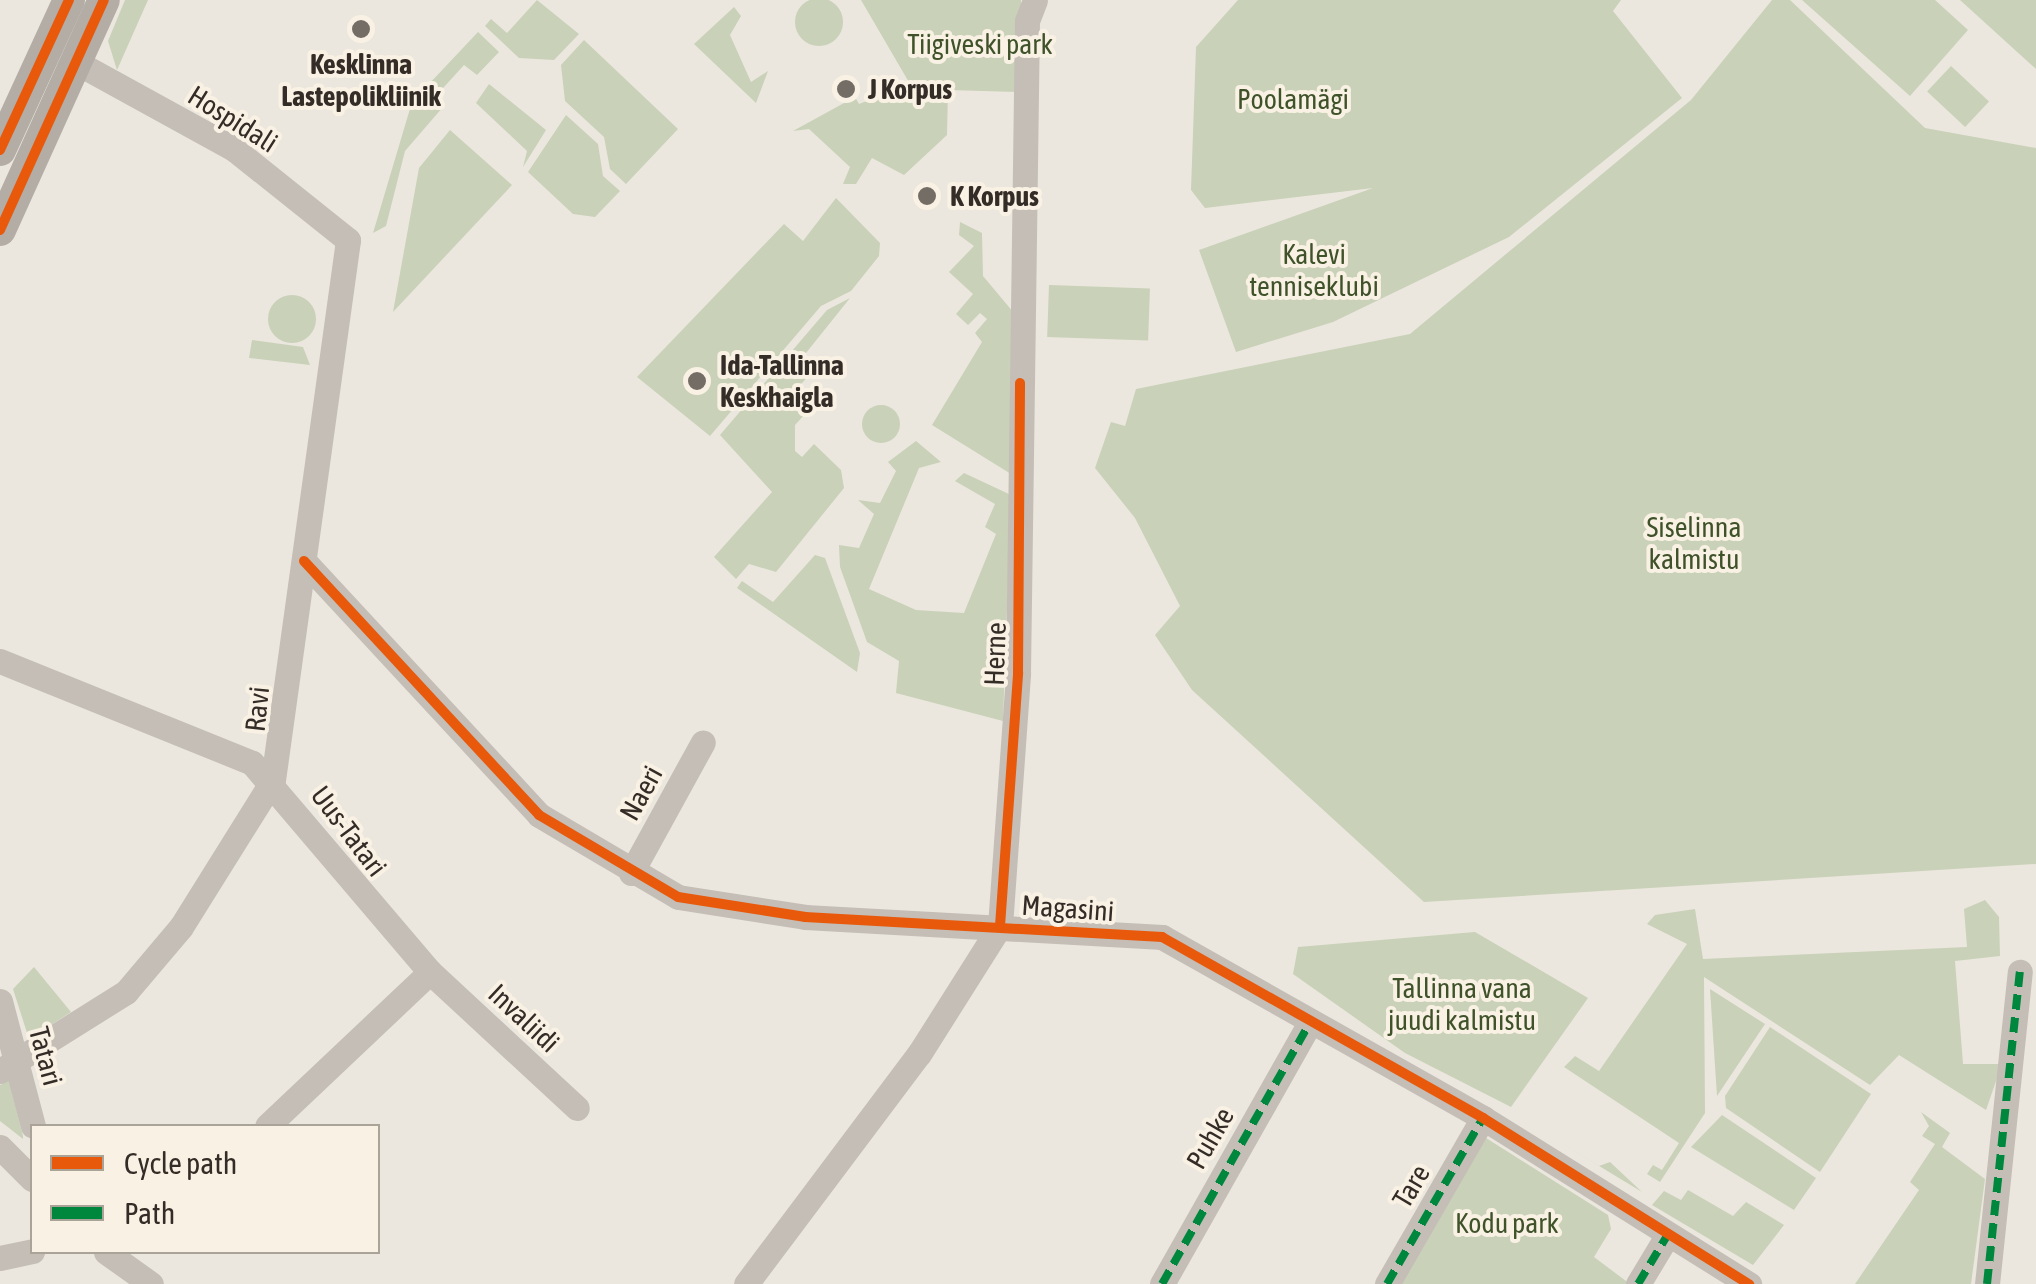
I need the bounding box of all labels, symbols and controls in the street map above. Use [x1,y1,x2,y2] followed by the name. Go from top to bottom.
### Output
[348,16,374,42] marker: Kesklinna Lastepolikliinik
[907,27,1053,61] park label: Tiigiveski park
[281,47,441,113] place label: Kesklinna Lastepolikliinik
[868,72,952,106] place label: J Korpus
[833,76,859,102] marker: J Korpus
[182,78,284,160] street label: Hospidali
[1237,82,1349,116] park label: Poolamägi
[950,179,1039,213] place label: K Korpus
[914,183,940,209] marker: K Korpus
[1249,237,1379,303] park label: Kalevi tenniseklubi
[720,348,844,414] place label: Ida-Tallinna Keskhaigla
[684,368,710,394] marker: Ida-Tallinna Keskhaigla
[1647,510,1741,576] park label: Siselinna kalmistu
[977,622,1013,686] street label: Herne
[238,685,276,733] street label: Ravi
[613,760,669,826] street label: Naeri
[304,779,394,883] street label: Uus-Tatari
[1021,888,1115,928] street label: Magasini
[1388,971,1536,1037] park label: Tallinna vana juudi kalmistu
[481,977,567,1059] street label: Invaliidi
[22,1023,70,1089] street label: Tatari
[1179,1101,1241,1175] street label: Puhke
[30,1124,380,1254] legend
[124,1146,237,1180] text: Cycle path
[1385,1158,1437,1214] street label: Tare
[124,1196,175,1230] text: Path
[1455,1206,1559,1240] park label: Kodu park

